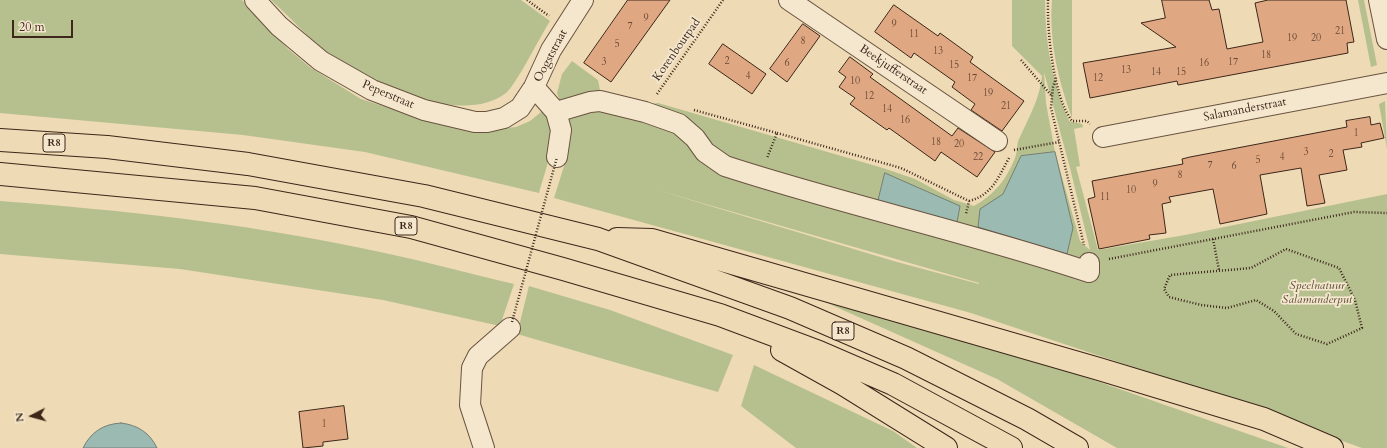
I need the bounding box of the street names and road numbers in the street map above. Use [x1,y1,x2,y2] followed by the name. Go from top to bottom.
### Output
[650,16,704,84] street label: Korenboutpad
[531,27,571,85] street label: Oogststraat
[856,42,930,98] street label: Beekjufferstraat
[360,78,416,112] street label: Peperstraat
[1202,95,1288,125] street label: Salamanderstraat
[43,134,65,152] road number: R8
[395,217,417,235] road number: R8
[832,322,854,340] road number: R8

